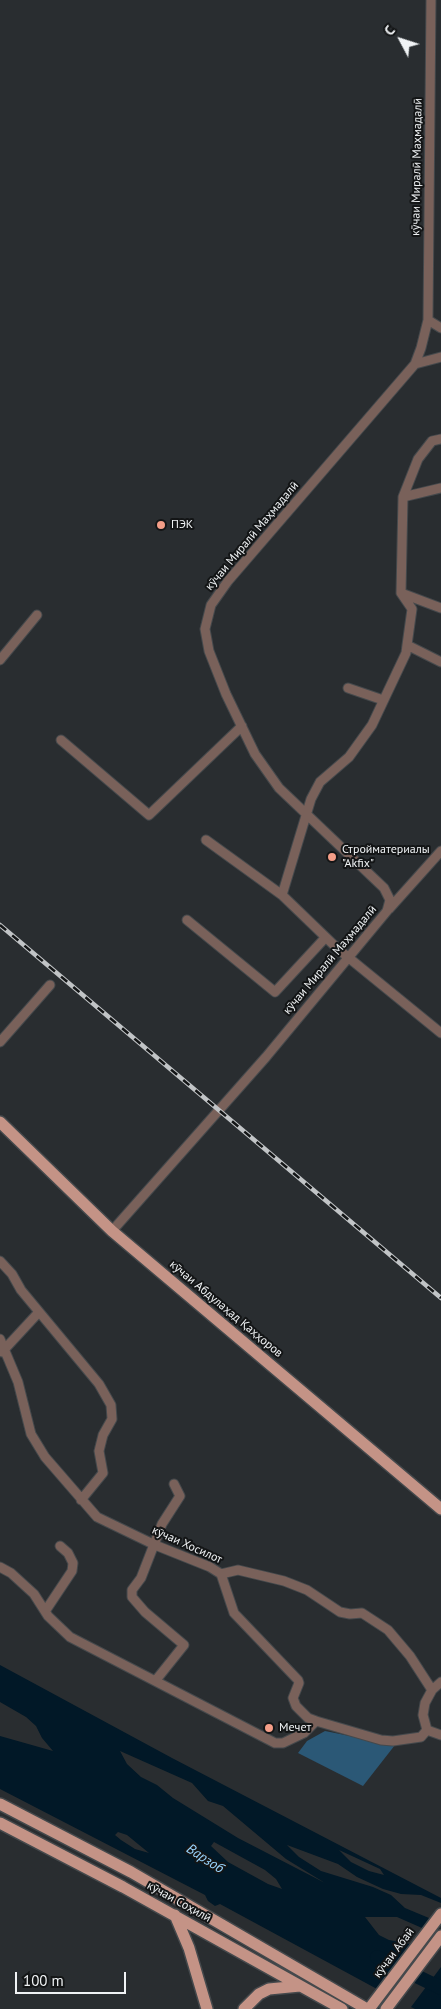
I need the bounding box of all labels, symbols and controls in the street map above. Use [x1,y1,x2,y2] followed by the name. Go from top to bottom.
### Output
[376,15,426,65] north arrow
[380,22,399,39] text: С
[409,98,425,236] street label: кӯчаи Миралӣ Маҳмадалӣ
[202,479,302,593] street label: кӯчаи Миралӣ Маҳмадалӣ
[171,518,193,532] place label: ПЭК
[155,519,167,531] marker: ПЭК
[342,843,430,871] place label: Стройматериалы "Akfix"
[326,851,338,863] marker: Стройматериалы "Akfix"
[280,903,380,1017] street label: кӯчаи Миралӣ Маҳмадалӣ
[166,1257,286,1361] street label: кӯчаи Абдулаҳад Қаҳҳоров
[150,1523,224,1567] street label: кӯчаи Хосилот
[279,1721,311,1735] place label: Мечет
[263,1722,275,1734] marker: Мечет
[183,1841,227,1877] water label: Варзоб
[144,1878,214,1926] street label: кӯчаи Соҳилӣ
[371,1925,417,1981] street label: кӯчаи Абаӣ
[18,1962,129,1994] scale bar
[23,1971,64,1990] text: 100 m

